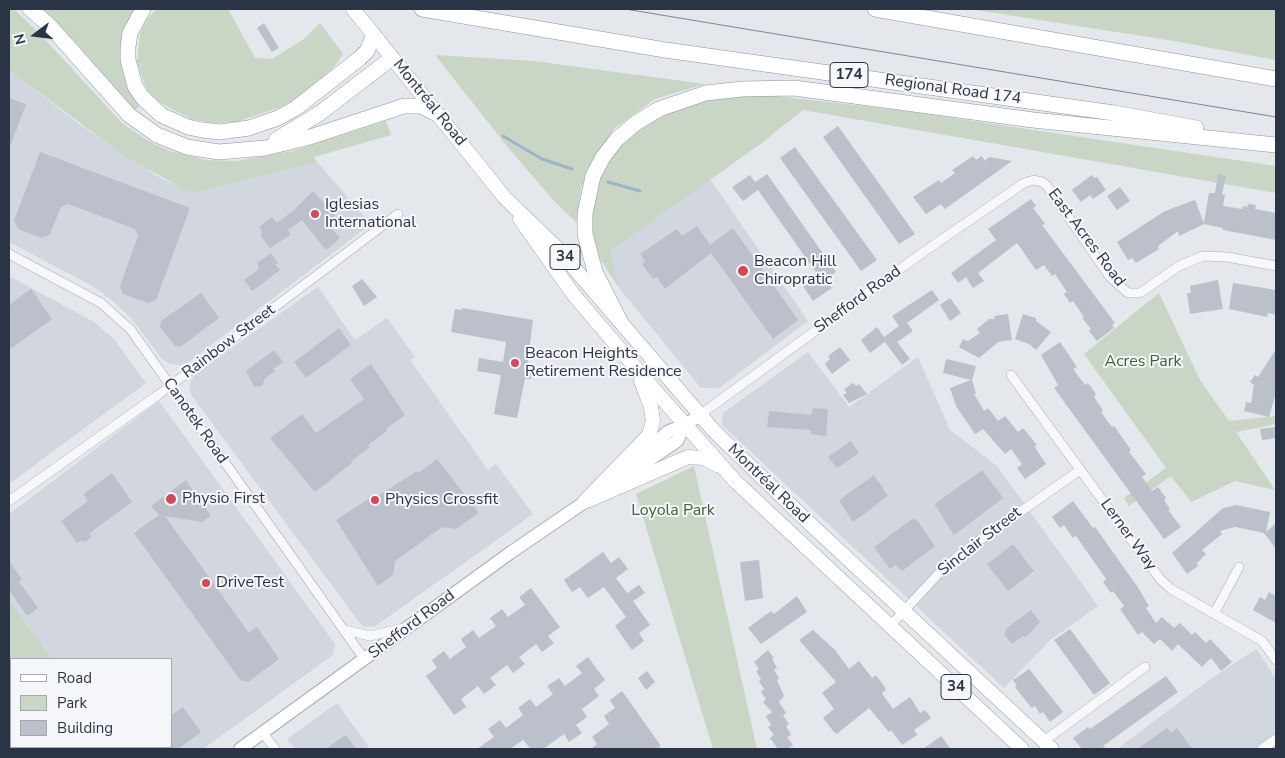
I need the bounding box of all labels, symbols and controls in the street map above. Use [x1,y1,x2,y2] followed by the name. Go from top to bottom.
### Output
[10,10,60,60] north arrow
[9,31,31,47] text: N
[388,56,470,150] street label: Montréal Road
[830,62,868,88] road number: 174
[884,71,1022,109] street label: Regional Road 174
[1043,185,1129,291] street label: East Acres Road
[325,195,416,233] place label: Iglesias International
[309,208,321,220] marker: Iglesias International
[550,244,580,270] road number: 34
[754,252,837,290] place label: Beacon Hill Chiropratic
[811,262,905,338] street label: Shefford Road
[736,264,750,278] marker: Beacon Hill Chiropratic
[179,301,279,383] street label: Rainbow Street
[525,344,682,382] place label: Beacon Heights Retirement Residence
[1105,352,1181,372] park label: Acres Park
[509,357,521,369] marker: Beacon Heights Retirement Residence
[158,374,232,468] street label: Canotek Road
[723,440,813,528] street label: Montréal Road
[182,489,265,509] place label: Physio First
[385,490,498,510] place label: Physics Crossfit
[164,492,178,506] marker: Physio First
[369,494,381,506] marker: Physics Crossfit
[1096,496,1160,574] street label: Lerner Way
[631,501,715,521] park label: Loyola Park
[935,504,1025,580] street label: Sinclair Street
[216,573,284,593] place label: DriveTest
[200,577,212,589] marker: DriveTest
[365,586,459,664] street label: Shefford Road
[10,658,172,748] legend
[57,668,92,688] text: Road
[941,674,971,700] road number: 34
[57,693,87,713] text: Park
[57,718,113,738] text: Building

